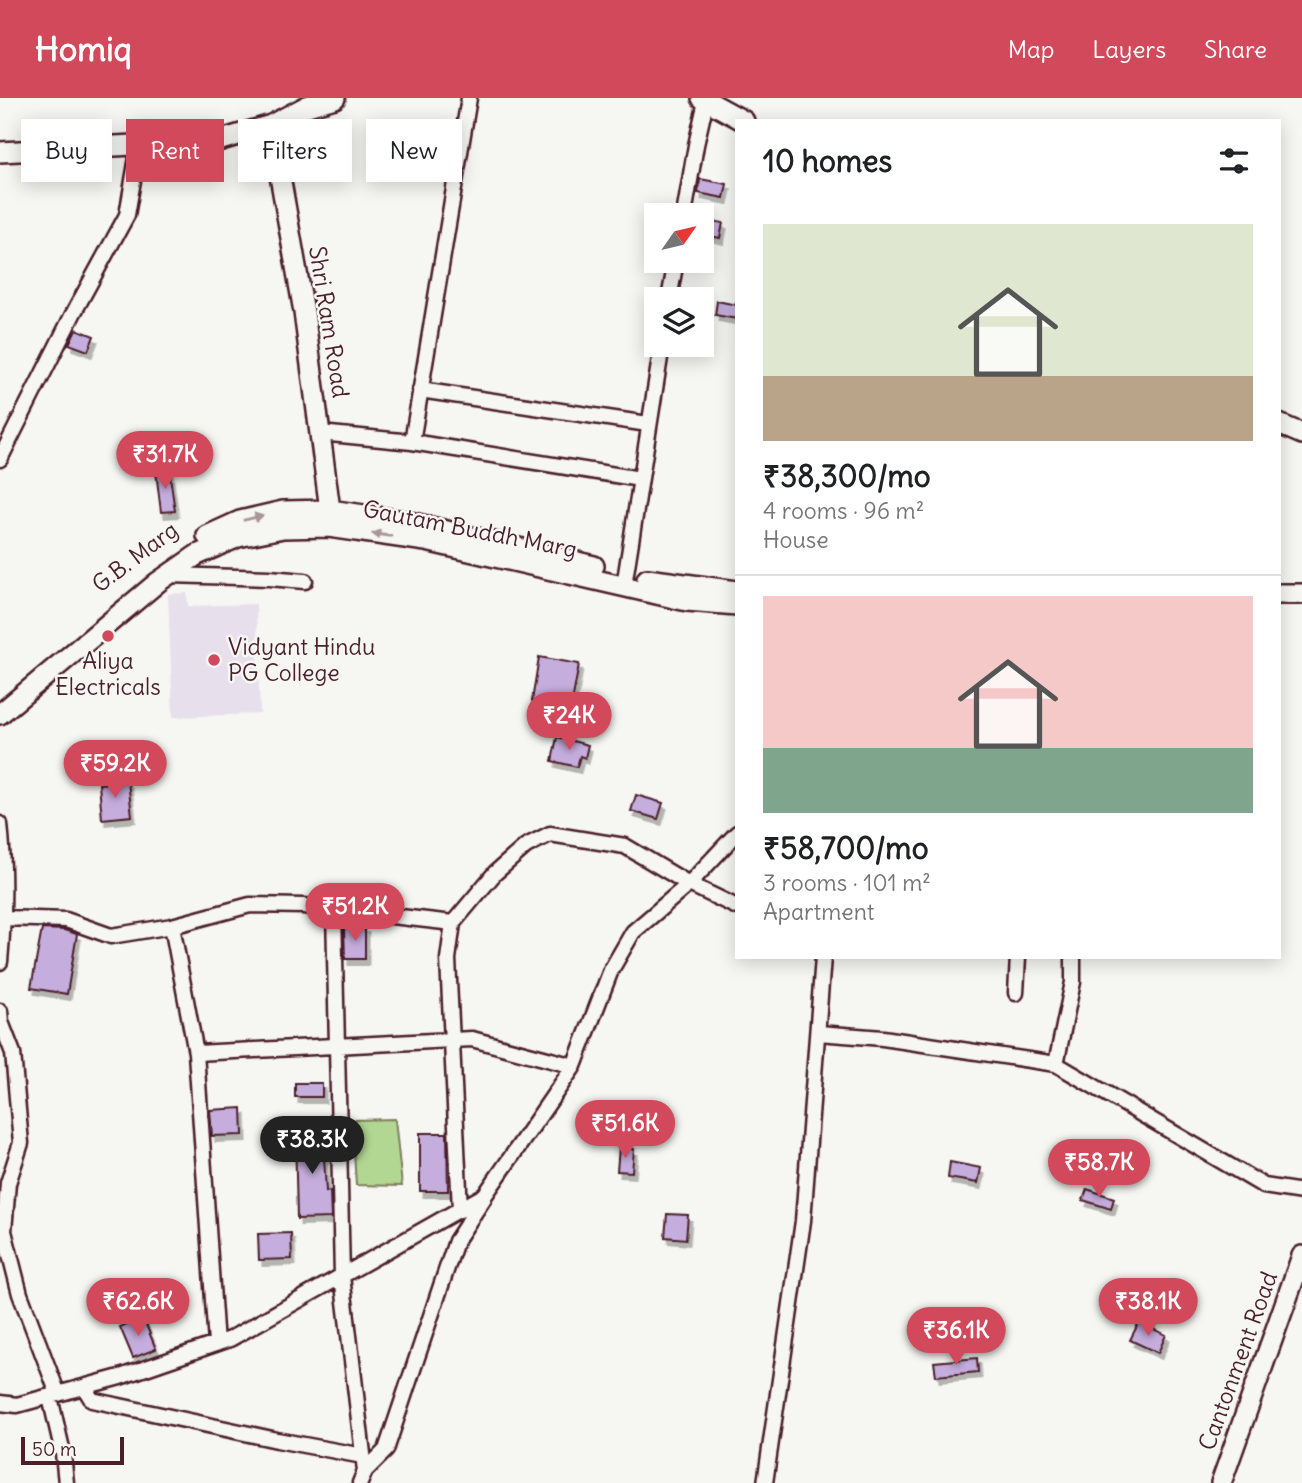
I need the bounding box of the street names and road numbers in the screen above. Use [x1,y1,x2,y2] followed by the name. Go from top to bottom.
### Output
[303,244,356,400] street label: Shri Ram Road
[361,494,580,563] street label: Gautam Buddh Marg
[86,515,183,598] street label: G.B. Marg
[1192,1268,1283,1454] street label: Cantonment Road

